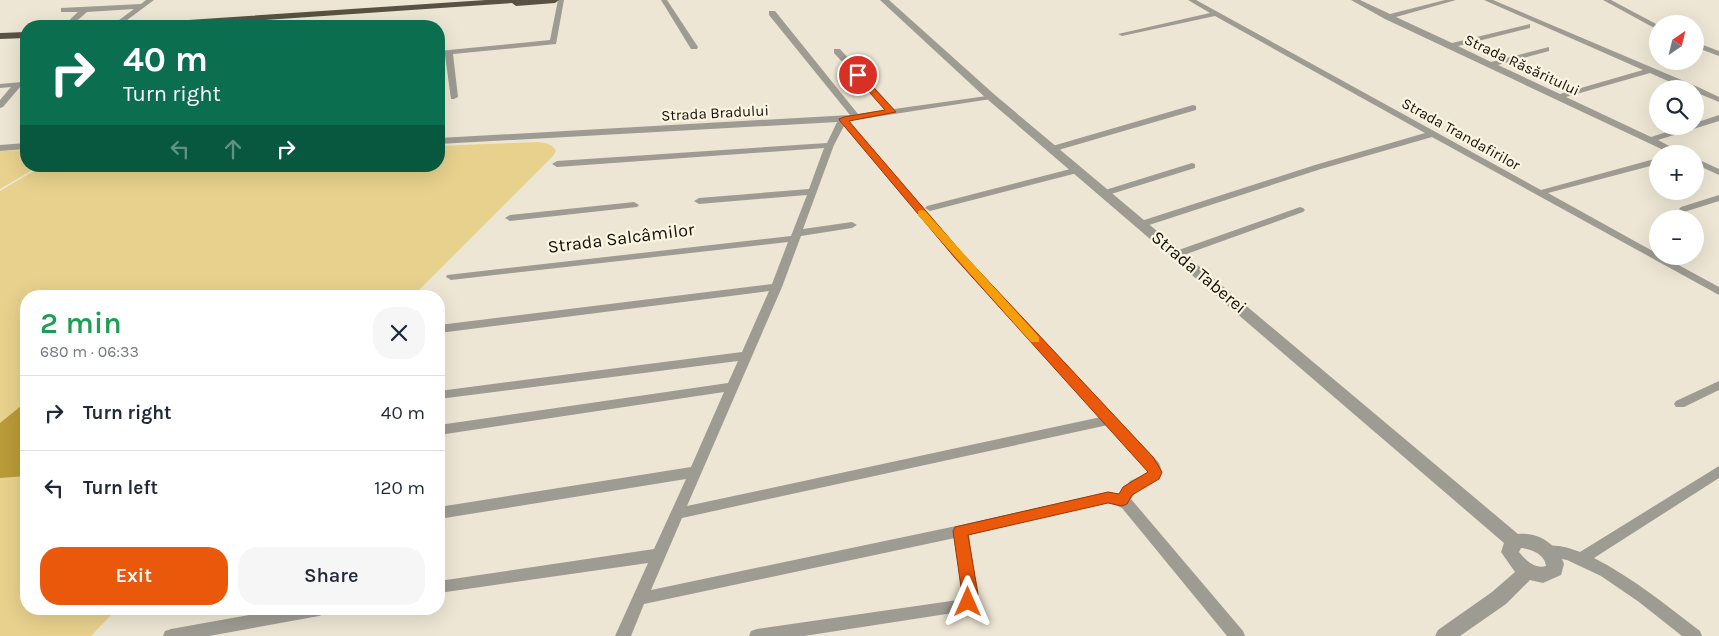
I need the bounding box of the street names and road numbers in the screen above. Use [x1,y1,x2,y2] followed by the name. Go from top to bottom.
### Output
[1462,30,1582,100] street label: Strada Răsăritului
[1399,94,1524,174] street label: Strada Trandafirilor
[661,101,769,125] street label: Strada Bradului
[546,218,696,258] street label: Strada Salcâmilor
[1147,226,1251,318] street label: Strada Taberei

